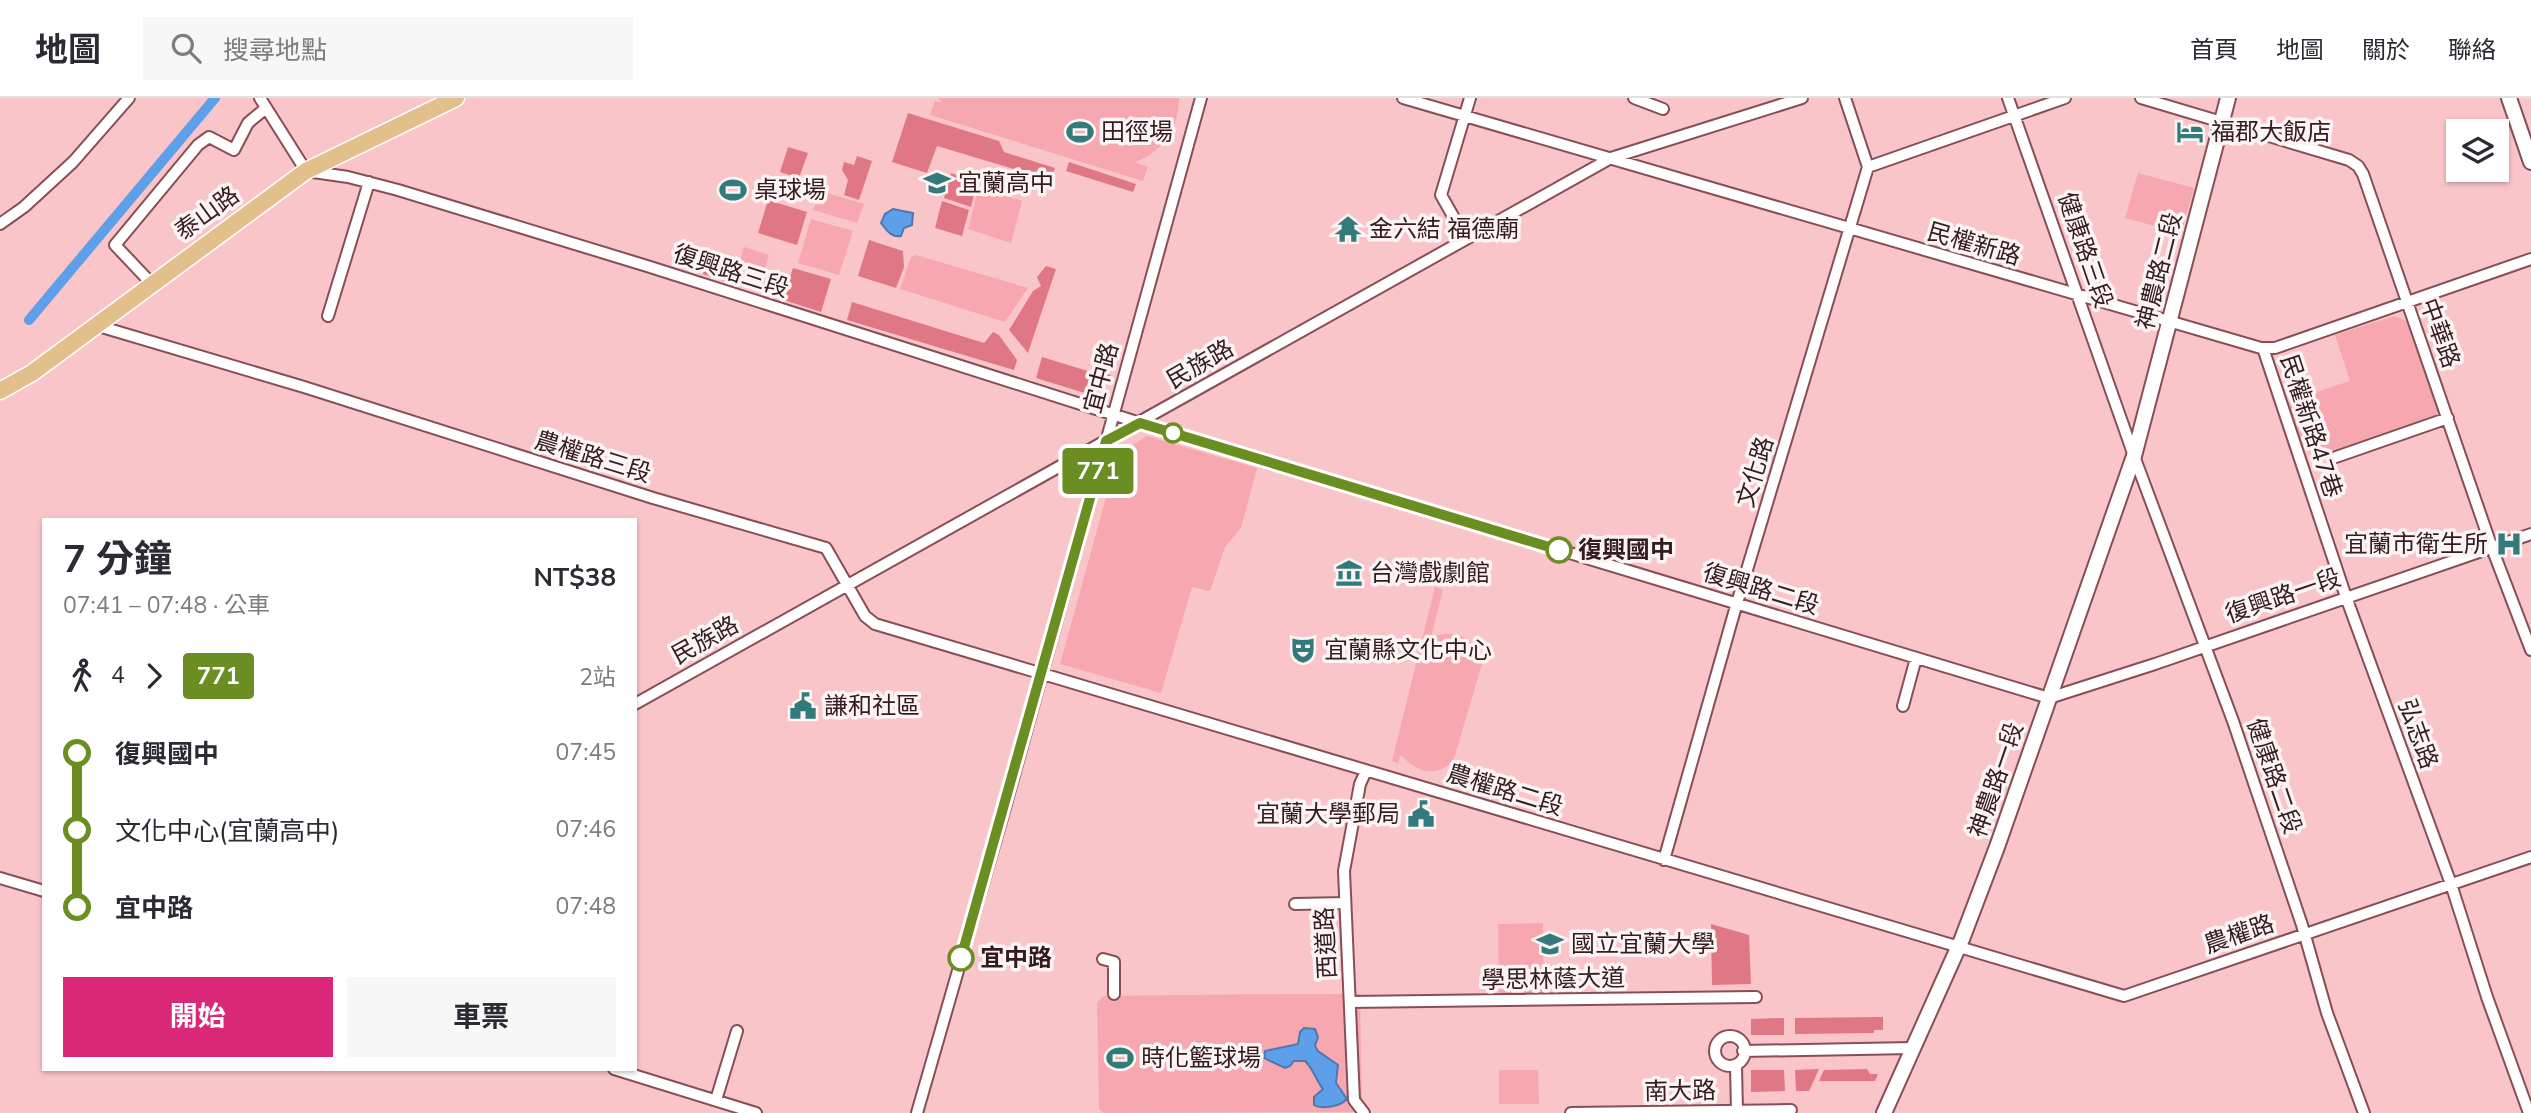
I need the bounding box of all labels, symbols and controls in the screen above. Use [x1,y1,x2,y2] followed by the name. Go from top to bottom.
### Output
[143,17,633,80] search box
[35,28,101,73] text: 地圖
[167,29,205,67] icon: search
[223,33,327,68] text: 搜尋地點
[2190,34,2238,66] text: 首頁
[2276,34,2324,66] text: 地圖
[2362,34,2410,66] text: 關於
[2448,34,2496,66] text: 聯絡
[1101,116,1173,148] place label: 田徑場
[2211,116,2331,148] place label: 福郡大飯店
[1065,117,1095,147] sports icon: 田徑場
[2175,117,2205,147] hotel icon: 福郡大飯店
[2446,119,2509,182] map controls
[2446,119,2509,182] button: layers
[958,167,1054,199] place label: 宜蘭高中
[922,168,952,198] school or university icon: 宜蘭高中
[754,174,826,206] place label: 桌球場
[718,175,748,205] sports icon: 桌球場
[168,179,246,247] street label: 泰山路
[2050,188,2120,312] street label: 健康路三段
[2129,209,2189,333] street label: 神農路二段
[1369,213,1519,245] place label: 金六結 福德廟
[1333,214,1363,244] temple icon: 金六結 福德廟
[1923,215,2025,273] street label: 民權新路
[669,237,793,305] street label: 復興路三段
[2413,294,2467,372] street label: 中華路
[1161,332,1239,396] street label: 民族路
[1076,339,1126,417] street label: 宜中路
[2273,350,2349,502] street label: 民權新路47巷
[1163,423,1183,443] unlabelled marker
[531,424,655,490] street label: 農權路三段
[1729,433,1781,511] street label: 文化路
[1058,448,1138,494] line badge: 771
[1076,455,1120,487] text: 771
[2344,528,2488,560] place label: 宜蘭市衛生所
[2494,529,2524,559] hospital icon: 宜蘭市衛生所
[63,534,172,585] text: 7 分鐘
[1578,534,1674,566] place label: 復興國中
[1546,537,1572,563] marker: 復興國中
[1699,556,1823,622] street label: 復興路二段
[1370,557,1490,589] place label: 台灣戲劇館
[1334,558,1364,588] museum icon: 台灣戲劇館
[534,560,616,595] text: NT$38
[2221,561,2345,631] street label: 復興路一段
[63,590,270,621] text: 07:41 – 07:48 · 公車
[666,609,744,671] street label: 民族路
[1324,634,1492,666] place label: 宜蘭縣文化中心
[1288,635,1318,665] theatre icon: 宜蘭縣文化中心
[63,657,101,695] icon: walk
[135,657,173,695] icon: forward
[111,660,125,691] text: 4
[197,660,240,692] text: 771
[579,662,616,693] text: 2站
[824,690,920,722] place label: 謙和社區
[788,691,818,721] public building icon: 謙和社區
[2391,695,2445,773] street label: 弘志路
[2239,714,2309,838] street label: 健康路二段
[1961,718,2031,842] street label: 神農路一段
[115,737,219,772] text: 復興國中
[556,737,616,768] text: 07:45
[1443,757,1567,823] street label: 農權路二段
[1256,798,1400,830] place label: 宜蘭大學郵局
[1406,799,1436,829] public building icon: 宜蘭大學郵局
[115,814,339,849] text: 文化中心(宜蘭高中)
[556,814,616,845] text: 07:46
[115,891,193,926] text: 宜中路
[556,891,616,922] text: 07:48
[1308,906,1344,980] street label: 西道路
[2200,907,2278,961] street label: 農權路
[1571,928,1715,960] place label: 國立宜蘭大學
[1535,929,1565,959] school or university icon: 國立宜蘭大學
[980,942,1052,974] place label: 宜中路
[948,945,974,971] marker: 宜中路
[1481,962,1625,996] street label: 學思林蔭大道
[63,977,333,1057] button: 開始
[347,977,616,1057] button: 車票
[1141,1042,1261,1074] place label: 時化籃球場
[1105,1043,1135,1073] sports icon: 時化籃球場
[1644,1074,1716,1108] street label: 南大路

